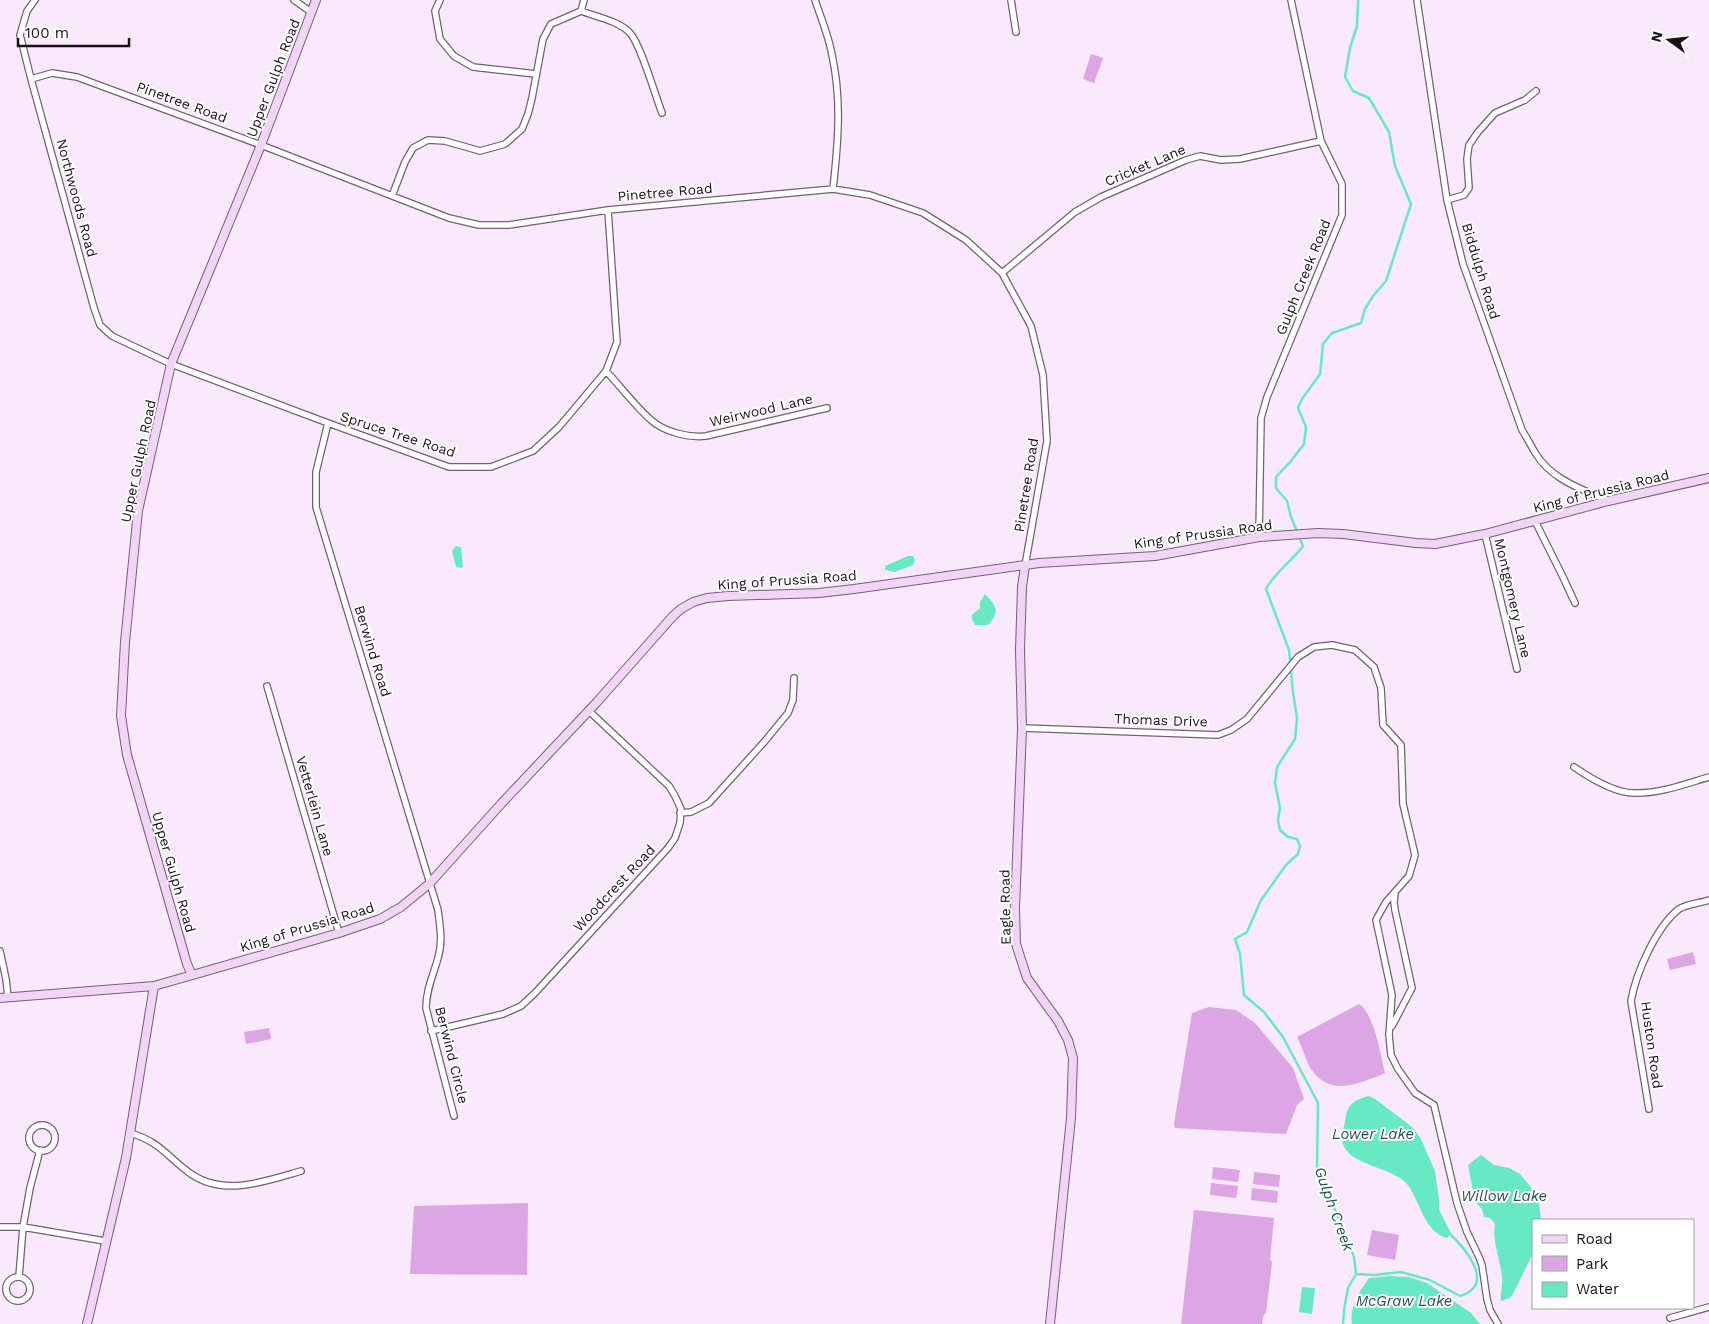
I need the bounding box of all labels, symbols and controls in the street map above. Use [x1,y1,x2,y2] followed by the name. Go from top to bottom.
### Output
[18,15,129,47] scale bar
[1644,15,1694,65] north arrow
[243,17,303,139] street label: Upper Gulph Road
[25,24,69,42] text: 100 m
[1647,30,1666,44] text: N
[135,78,229,126] street label: Pinetree Road
[54,137,100,259] street label: Northwoods Road
[1102,141,1188,189] street label: Cricket Lane
[617,180,713,204] street label: Pinetree Road
[1273,217,1333,337] street label: Gulph Creek Road
[1459,221,1503,321] street label: Biddulph Road
[708,390,814,430] street label: Weirwood Lane
[117,398,159,524] street label: Upper Gulph Road
[338,408,458,460] street label: Spruce Tree Road
[1011,437,1041,533] street label: Pinetree Road
[1531,466,1671,516] street label: King of Prussia Road
[1133,516,1273,552] street label: King of Prussia Road
[1491,537,1535,659] street label: Montgomery Lane
[717,567,857,593] street label: King of Prussia Road
[351,603,395,699] street label: Berwind Road
[1114,710,1208,730] street label: Thomas Drive
[293,754,337,858] street label: Vetterlein Lane
[149,810,199,934] street label: Upper Gulph Road
[570,842,658,934] street label: Woodcrest Road
[996,869,1014,945] street label: Eagle Road
[238,899,376,955] street label: King of Prussia Road
[1638,1000,1666,1090] street label: Huston Road
[432,1005,472,1105] street label: Berwind Circle
[1332,1125,1414,1143] water label: Lower Lake
[1310,1164,1358,1254] water label: Gulph Creek
[1461,1187,1547,1205] water label: Willow Lake
[1532,1219,1694,1309] legend
[1576,1230,1613,1248] text: Road
[1576,1255,1609,1273] text: Park
[1576,1280,1619,1298] text: Water
[1356,1292,1452,1310] water label: McGraw Lake

